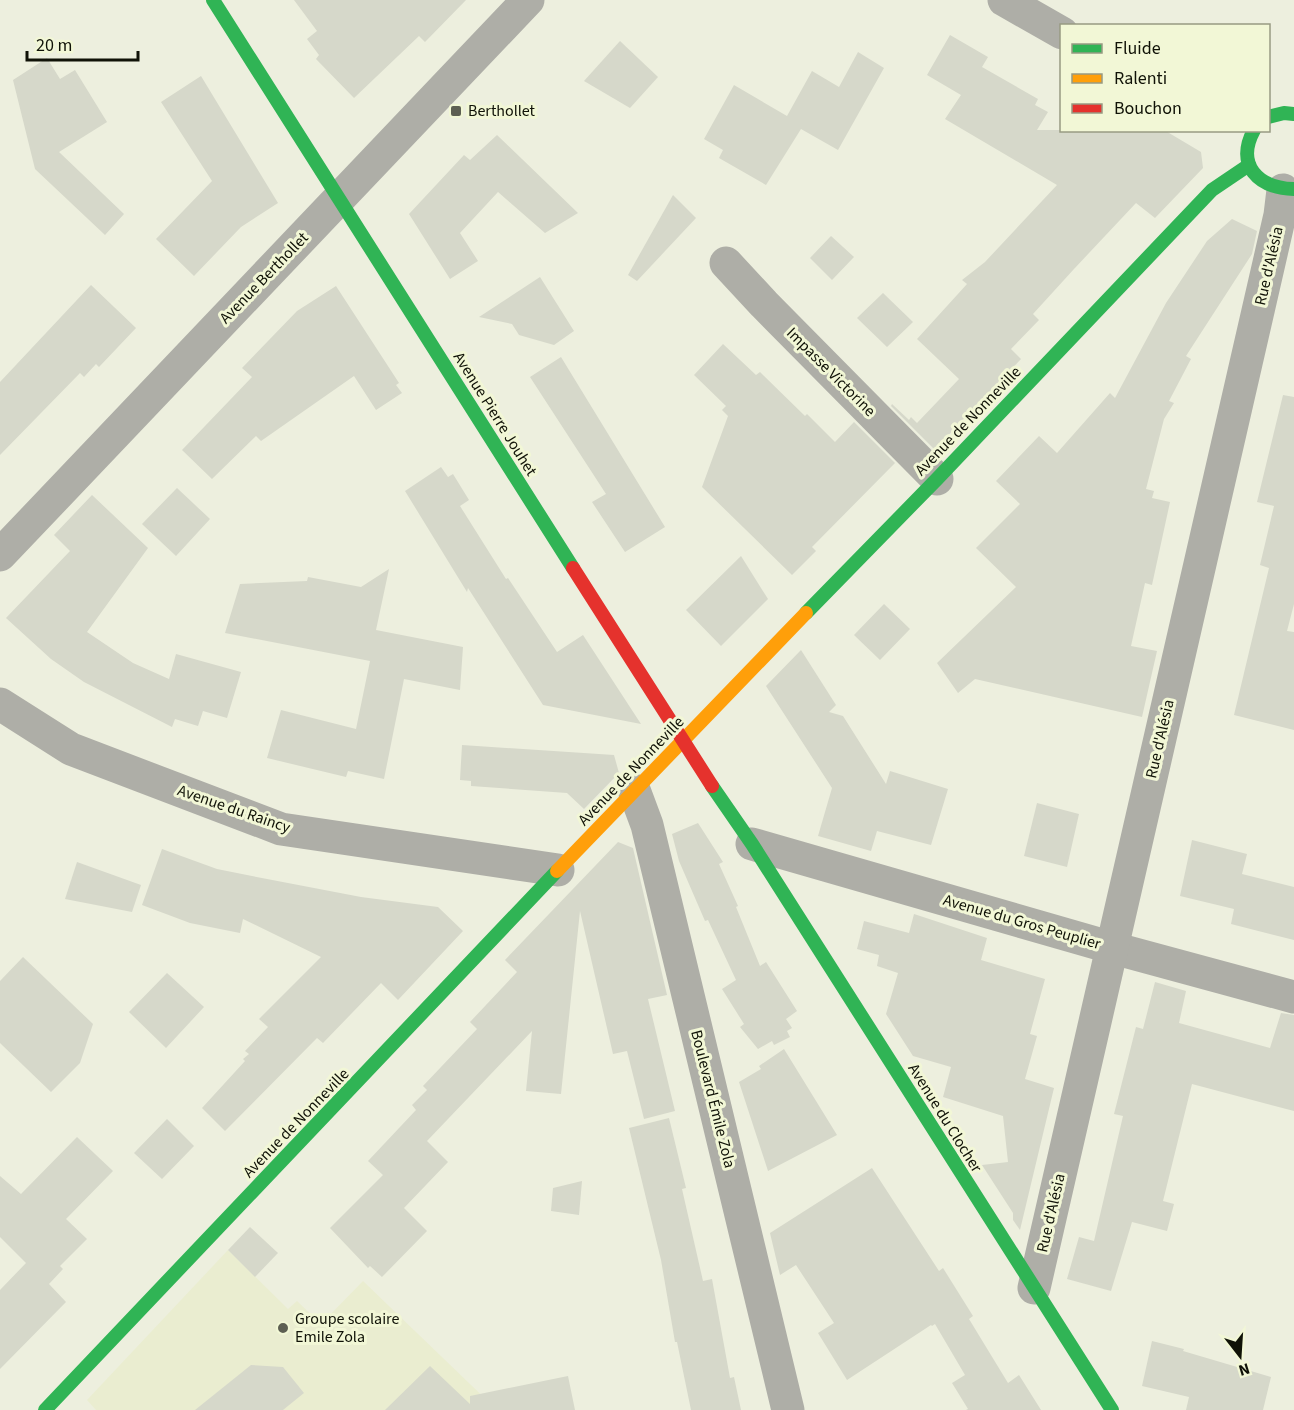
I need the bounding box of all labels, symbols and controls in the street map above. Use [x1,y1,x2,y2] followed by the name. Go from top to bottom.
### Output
[27,24,138,62] scale bar
[1060,24,1270,132] legend
[36,33,72,58] text: 20 m
[1114,36,1161,61] text: Fluide
[1114,66,1167,91] text: Ralenti
[1114,96,1182,121] text: Bouchon
[468,100,536,122] place label: Berthollet
[449,104,463,118] marker: Berthollet
[1249,224,1289,308] street label: Rue d'Alésia
[215,227,314,329] street label: Avenue Berthollet
[781,322,881,422] street label: Impasse Victorine
[448,348,542,481] street label: Avenue Pierre Jouhet
[910,361,1026,481] street label: Avenue de Nonneville
[1140,697,1180,781] street label: Rue d'Alésia
[573,711,689,831] street label: Avenue de Nonneville
[175,779,294,839] street label: Avenue du Raincy
[941,889,1104,955] street label: Avenue du Gros Peuplier
[685,1028,741,1170] street label: Boulevard Émile Zola
[903,1059,988,1177] street label: Avenue du Clocher
[238,1063,354,1183] street label: Avenue de Nonneville
[1031,1171,1071,1255] street label: Rue d'Alésia
[295,1308,399,1348] place label: Groupe scolaire Emile Zola
[276,1321,290,1335] marker: Groupe scolaire Emile Zola
[1210,1326,1270,1386] north arrow
[1236,1357,1252,1381] text: N

